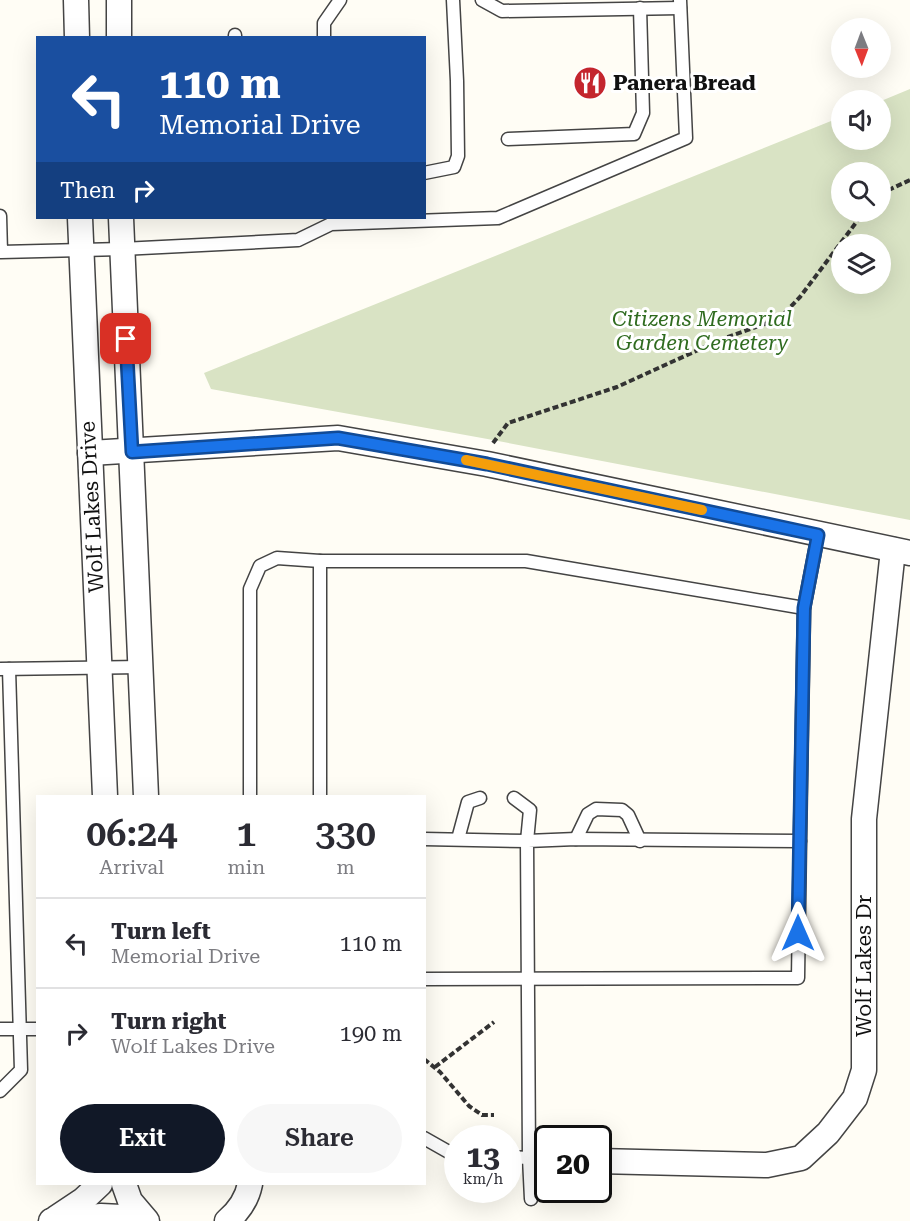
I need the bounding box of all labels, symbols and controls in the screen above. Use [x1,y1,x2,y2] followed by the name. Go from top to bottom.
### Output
[831,18,891,78] north arrow
[831,18,891,294] map controls
[159,59,281,108] text: 110 m
[60,60,138,138] icon: left
[572,65,608,101] restaurant icon: Panera Bread
[613,71,756,95] place label: Panera Bread
[831,90,891,150] button: sound
[159,109,361,141] text: Memorial Drive
[831,162,891,222] button: search
[127,174,160,207] icon: right
[60,178,115,203] text: Then
[831,234,891,294] button: layers
[612,307,792,355] park label: Citizens Memorial Garden Cemetery
[100,313,151,364] pin
[109,322,142,355] icon: arrive
[76,420,108,594] street label: Wolf Lakes Drive
[86,813,177,855] text: 06:24
[236,813,256,855] text: 1
[315,813,376,855] text: 330
[99,855,164,879] text: Arrival
[228,855,265,879] text: min
[336,855,355,879] text: m
[852,895,876,1037] street label: Wolf Lakes Dr
[766,901,830,965] position arrow
[111,919,211,944] text: Turn left
[60,927,93,960] icon: left
[339,931,402,956] text: 110 m
[111,944,260,968] text: Memorial Drive
[111,1009,226,1034] text: Turn right
[60,1017,93,1050] icon: right
[339,1021,402,1046] text: 190 m
[111,1034,275,1058] text: Wolf Lakes Drive
[60,1104,225,1173] button: Exit
[237,1104,402,1173] button: Share
[534,1125,612,1203] speed limit sign: 20
[466,1139,500,1174] text: 13
[463,1170,503,1188] text: km/h

